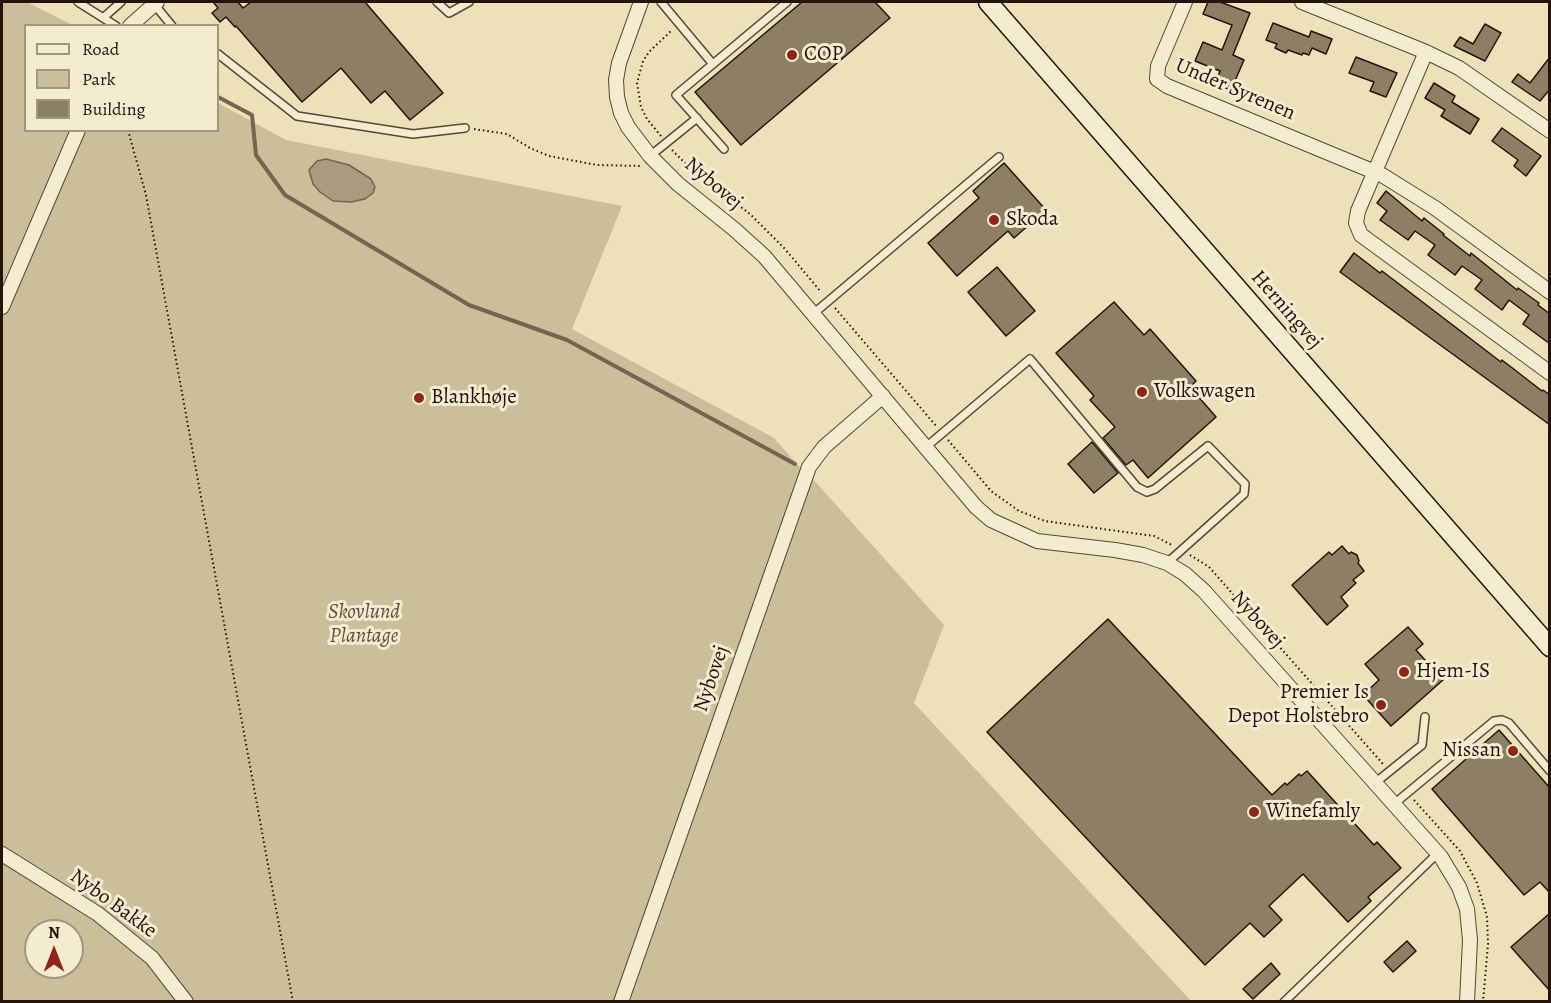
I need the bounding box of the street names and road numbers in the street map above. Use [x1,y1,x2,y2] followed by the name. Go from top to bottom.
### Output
[1171,53,1299,127] street label: Under Syrenen
[679,152,747,216] street label: Nybovej
[1245,266,1327,354] street label: Herningvej
[1225,586,1289,654] street label: Nybovej
[689,643,735,715] street label: Nybovej
[65,864,161,944] street label: Nybo Bakke

